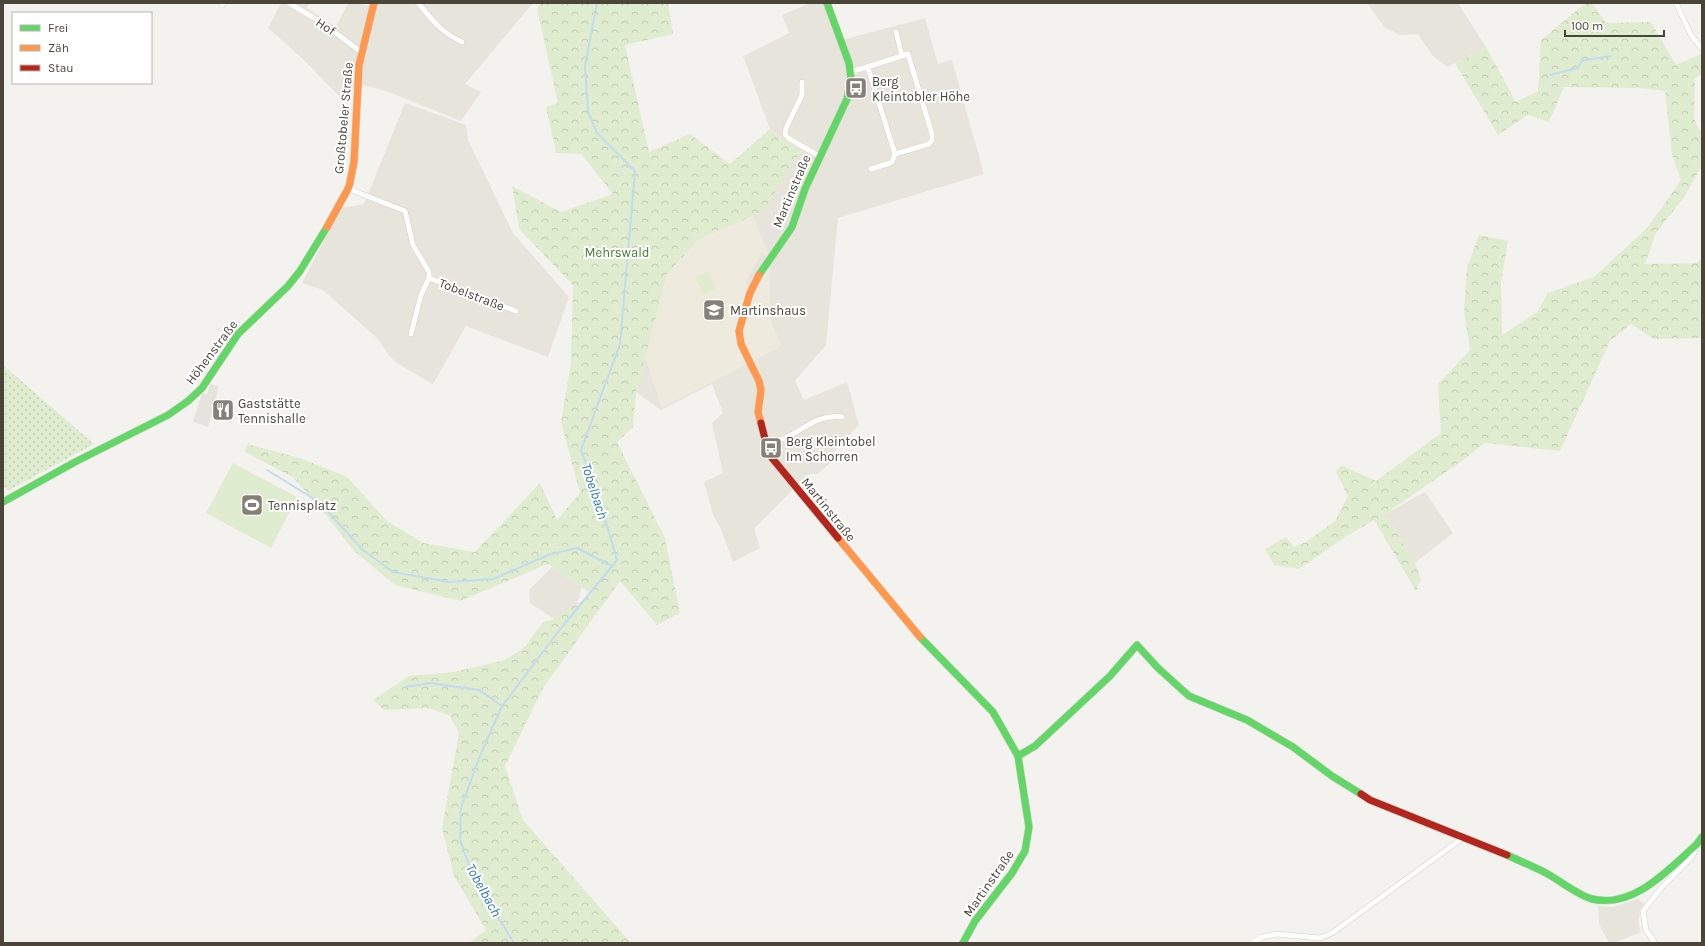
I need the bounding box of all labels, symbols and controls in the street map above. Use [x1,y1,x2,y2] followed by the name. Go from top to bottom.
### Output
[12,12,152,84] legend
[1565,12,1664,38] scale bar
[313,15,339,39] street label: Hof
[1571,19,1603,33] text: 100 m
[48,21,68,35] text: Frei
[48,41,69,55] text: Zäh
[48,61,74,75] text: Stau
[331,61,356,174] street label: Großtobeler Straße
[872,74,970,104] place label: Berg Kleintobler Höhe
[843,75,869,101] bus stop icon: Berg Kleintobler Höhe
[769,152,814,230] street label: Martinstraße
[585,245,649,260] park label: Mehrswald
[437,275,507,314] street label: Tobelstraße
[701,297,727,323] school or university icon: Martinshaus
[730,303,806,318] place label: Martinshaus
[182,317,241,387] street label: Höhenstraße
[238,396,306,426] place label: Gaststätte Tennishalle
[210,397,236,423] restaurant icon: Gaststätte Tennishalle
[786,434,876,464] place label: Berg Kleintobel Im Schorren
[758,435,784,461] bus stop icon: Berg Kleintobel Im Schorren
[577,461,612,521] water label: Tobelbach
[798,474,859,544] street label: Martinstraße
[239,492,265,518] sports icon: Tennisplatz
[268,498,336,513] place label: Tennisplatz
[960,847,1017,919] street label: Martinstraße
[462,861,505,920] water label: Tobelbach

